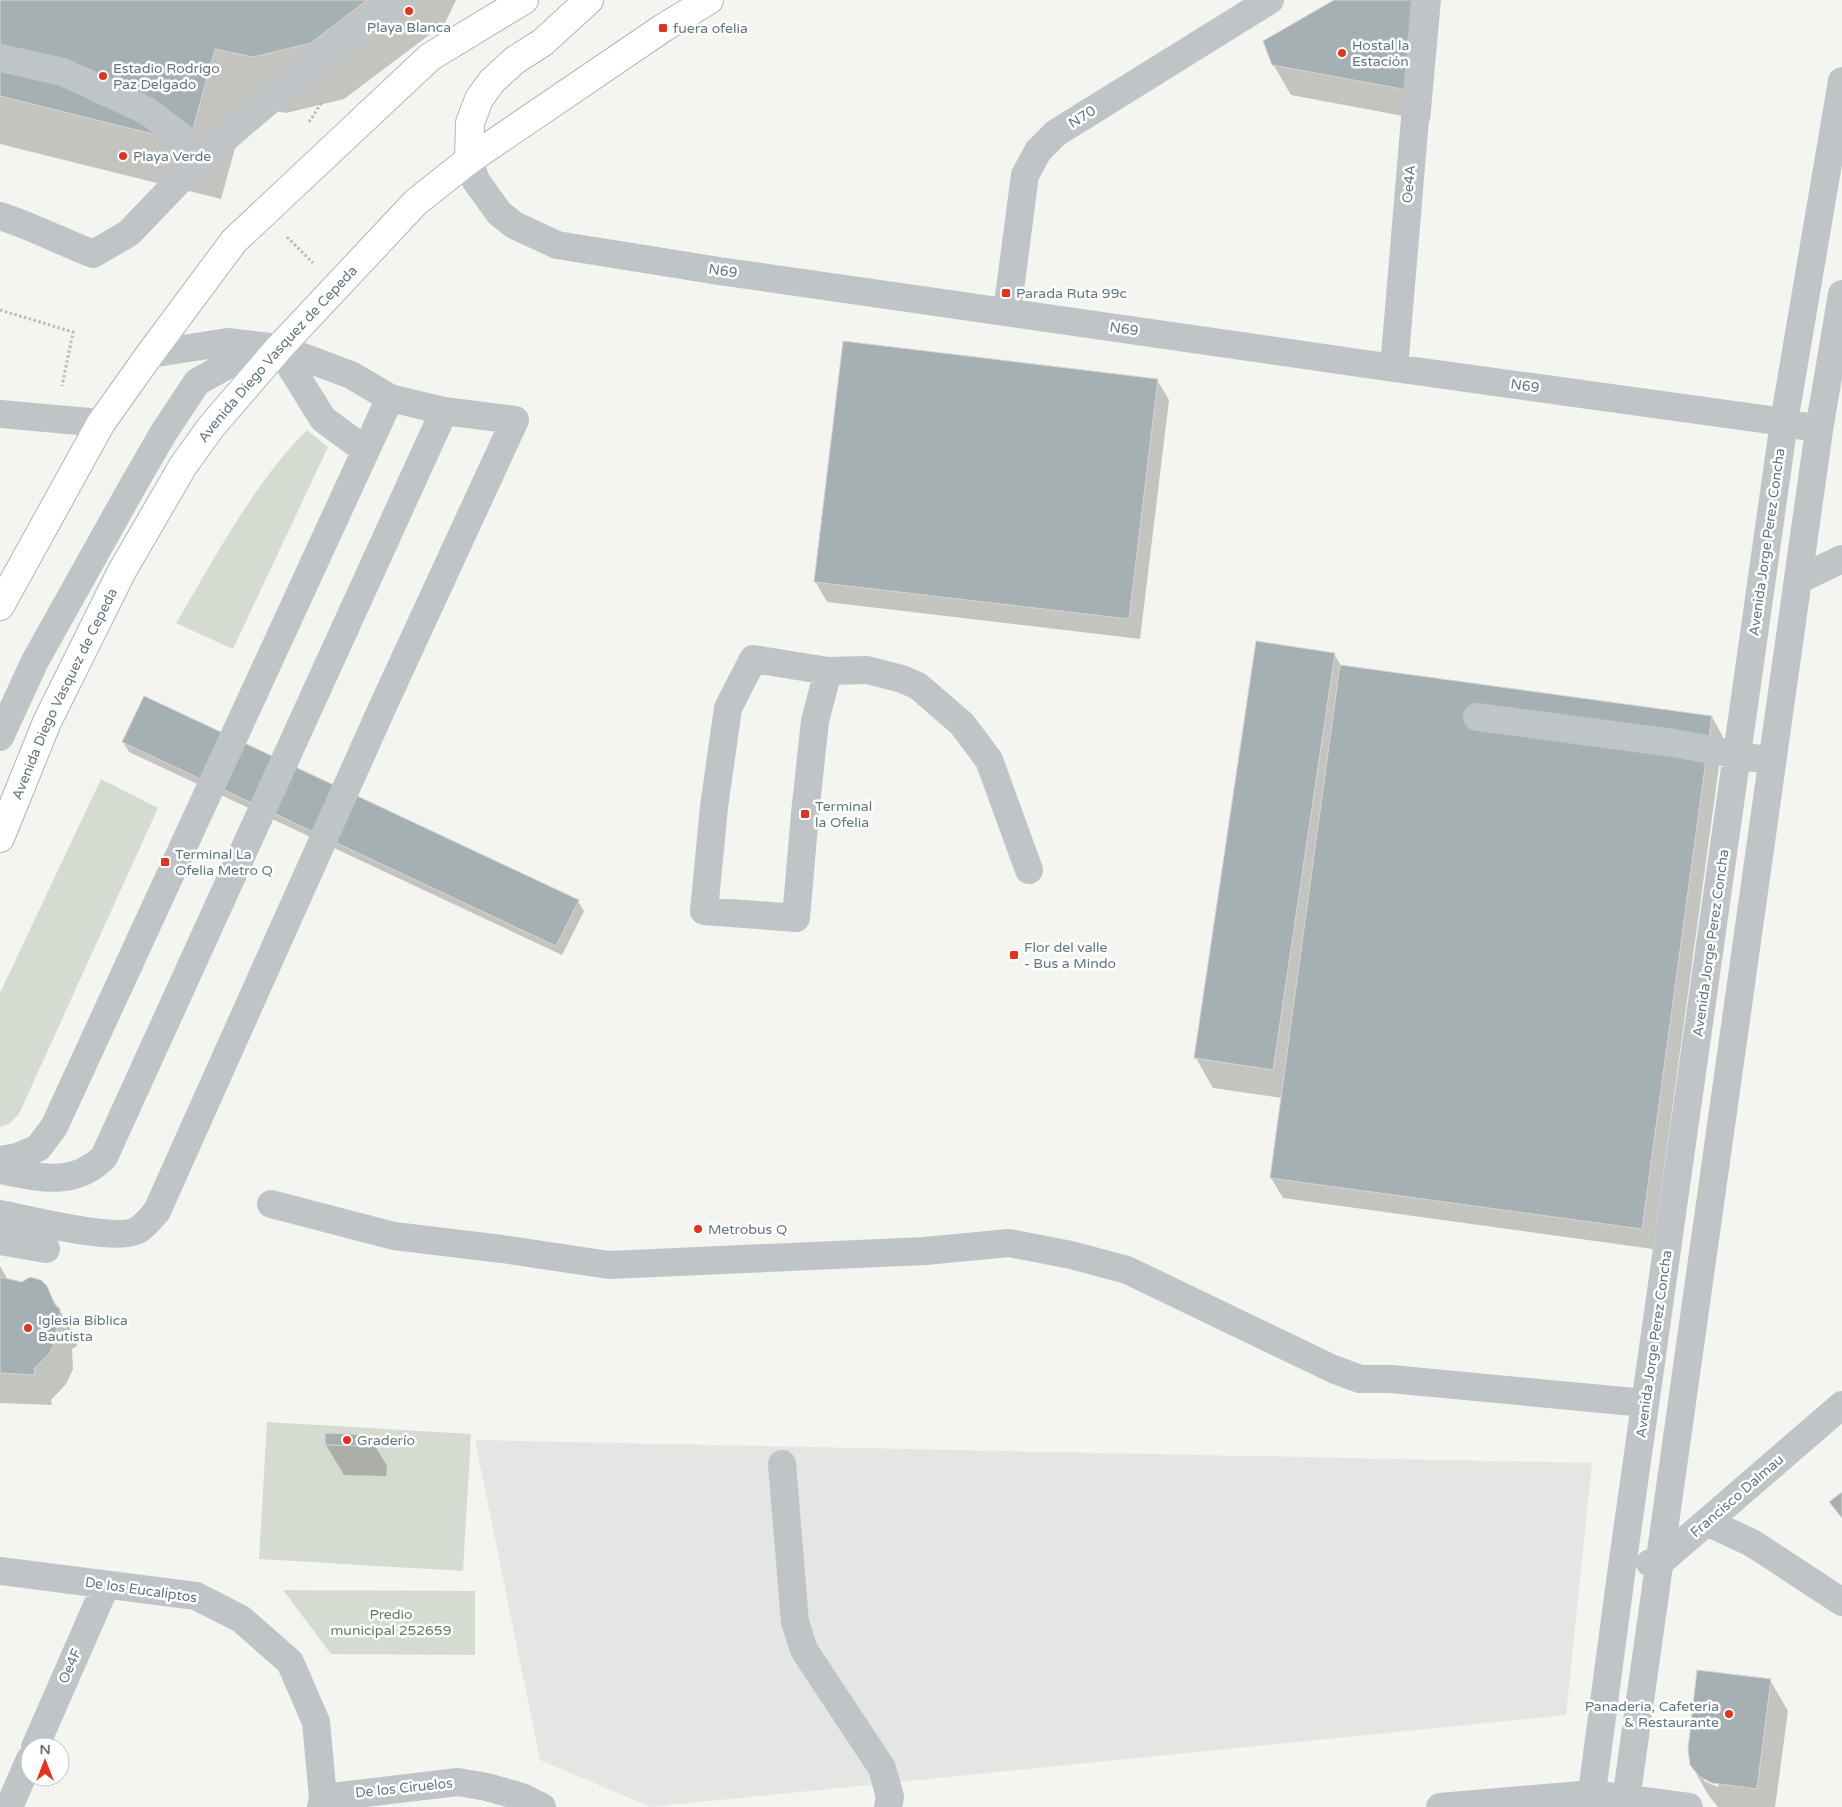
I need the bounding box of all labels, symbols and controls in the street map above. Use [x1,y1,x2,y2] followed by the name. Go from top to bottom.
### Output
[403,5,415,17] marker: Playa Blanca
[367,19,451,36] place label: Playa Blanca
[673,20,748,37] place label: fuera ofelia
[657,22,669,34] marker: fuera ofelia
[1352,37,1409,70] place label: Hostal la Estación
[1336,47,1348,59] marker: Hostal la Estación
[113,60,220,93] place label: Estadio Rodrigo Paz Delgado
[97,70,109,82] marker: Estadio Rodrigo Paz Delgado
[1065,102,1099,132] street label: N70
[133,148,211,165] place label: Playa Verde
[117,150,129,162] marker: Playa Verde
[1399,164,1419,204] street label: Oe4A
[708,261,738,281] street label: N69
[194,262,361,446] street label: Avenida Diego Vasquez de Cepeda
[1016,285,1127,302] place label: Parada Ruta 99c
[1000,287,1012,299] marker: Parada Ruta 99c
[1109,319,1139,339] street label: N69
[1510,376,1540,396] street label: N69
[1745,447,1789,637] street label: Avenida Jorge Perez Concha
[8,585,121,802] street label: Avenida Diego Vasquez de Cepeda
[815,798,872,831] place label: Terminal la Ofelia
[799,808,811,820] marker: Terminal la Ofelia
[175,846,273,879] place label: Terminal La Ofelia Metro Q
[1689,848,1733,1038] street label: Avenida Jorge Perez Concha
[159,856,171,868] marker: Terminal La Ofelia Metro Q
[1024,939,1116,972] place label: Flor del valle - Bus a Mindo
[1008,949,1020,961] marker: Flor del valle - Bus a Mindo
[708,1221,787,1238] place label: Metrobus Q
[692,1223,704,1235] marker: Metrobus Q
[1632,1249,1676,1439] street label: Avenida Jorge Perez Concha
[38,1312,128,1345] place label: Iglesia Bíblica Bautista
[22,1322,34,1334] marker: Iglesia Bíblica Bautista
[357,1432,415,1449] place label: Graderío
[341,1434,353,1446] marker: Graderío
[1687,1451,1787,1541] street label: Francisco Dalmau
[84,1574,198,1606] street label: De los Eucaliptos
[331,1606,451,1639] park label: Predio municipal 252659
[55,1646,85,1686] street label: Oe4F
[1585,1698,1719,1731] place label: Panaderia, Cafeteria & Restaurante
[1723,1708,1735,1720] marker: Panaderia, Cafeteria & Restaurante
[20,1737,70,1787] north arrow
[39,1741,51,1758] text: N
[354,1774,454,1802] street label: De los Ciruelos

